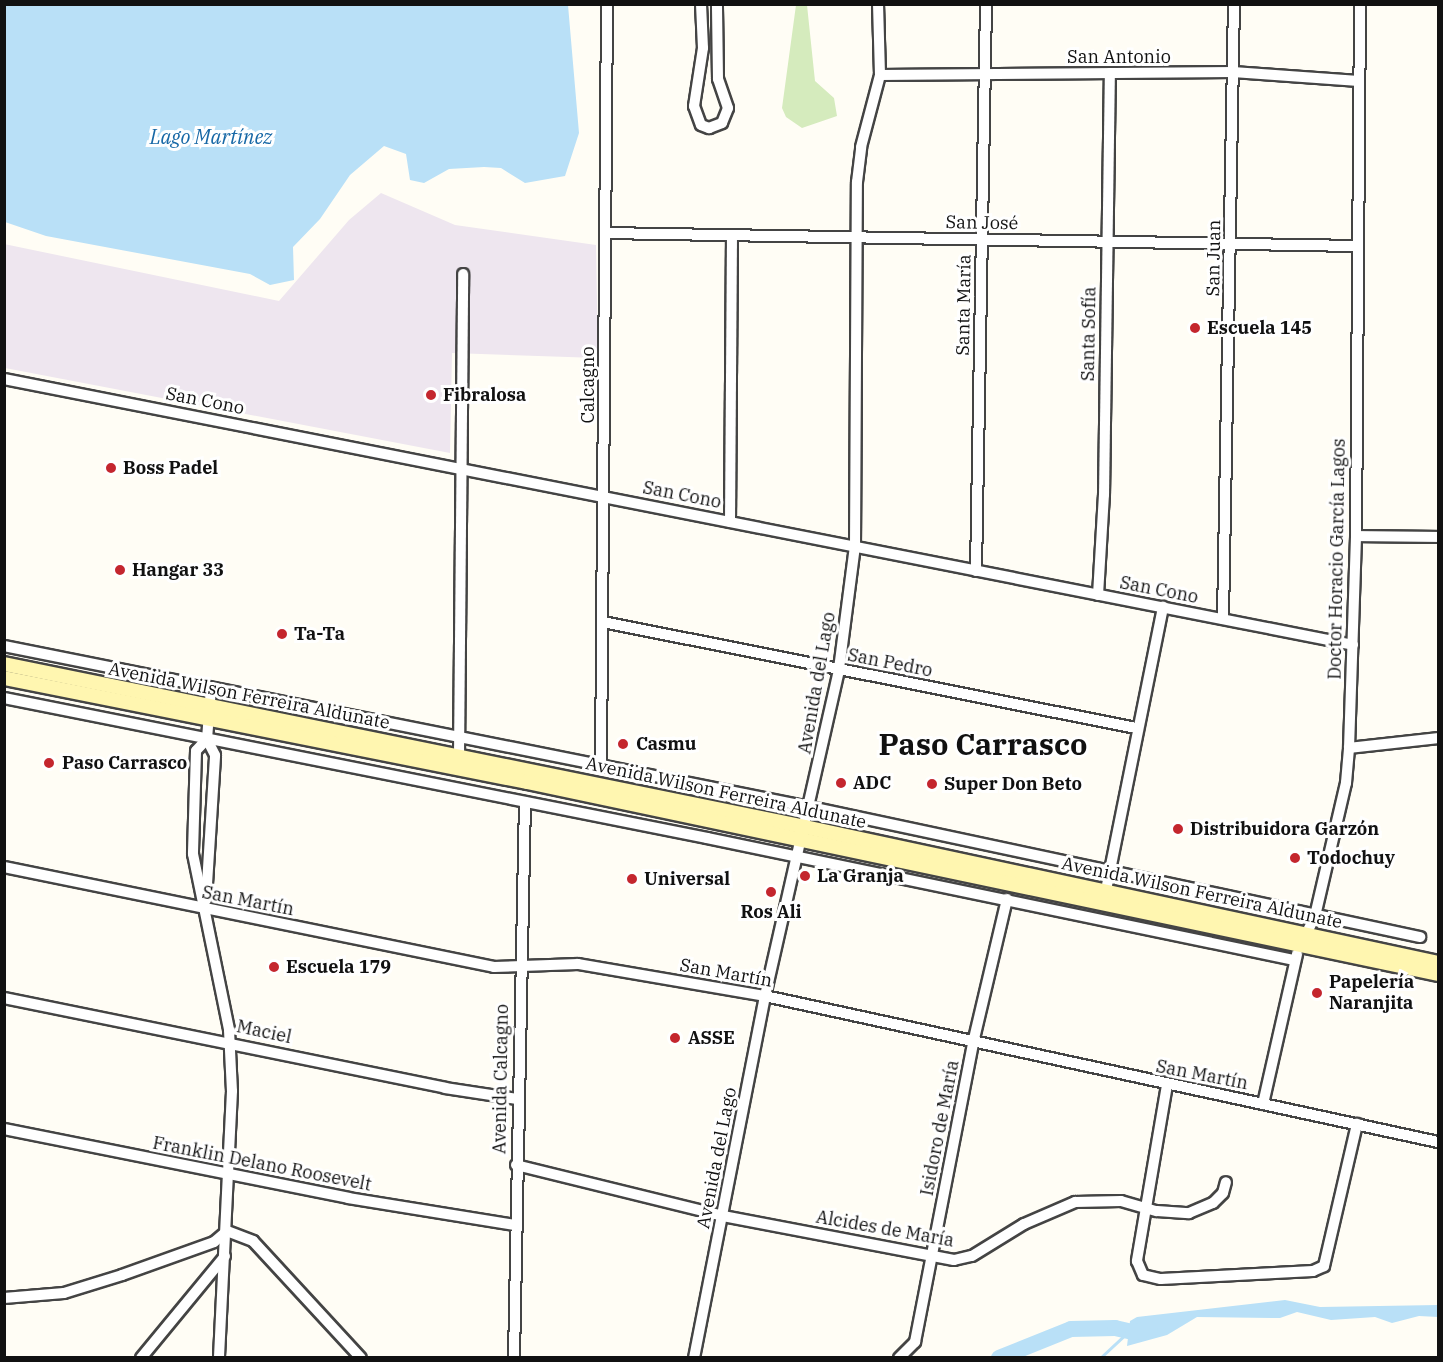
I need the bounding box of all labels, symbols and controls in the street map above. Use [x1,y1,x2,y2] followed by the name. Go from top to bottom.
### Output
[1067,46,1171,68] street label: San Antonio
[150,124,272,148] water label: Lago Martínez
[945,212,1019,234] street label: San José
[1203,219,1225,297] street label: San Juan
[952,254,976,356] street label: Santa María
[1077,287,1101,381] street label: Santa Sofía
[1207,317,1312,339] place label: Escuela 145
[1188,321,1202,335] marker: Escuela 145
[577,346,599,424] street label: Calcagno
[164,383,246,419] street label: San Cono
[443,384,526,406] place label: Fibralosa
[424,388,438,402] marker: Fibralosa
[1324,438,1350,680] street label: Doctor Horacio García Lagos
[123,457,218,479] place label: Boss Padel
[104,461,118,475] marker: Boss Padel
[641,477,723,513] street label: San Cono
[132,559,224,581] place label: Hangar 33
[113,563,127,577] marker: Hangar 33
[1118,572,1200,608] street label: San Cono
[794,610,840,756] street label: Avenida del Lago
[294,623,345,645] place label: Ta-Ta
[275,627,289,641] marker: Ta-Ta
[846,644,934,682] street label: San Pedro
[106,658,392,734] street label: Avenida Wilson Ferreira Aldunate
[879,726,1087,762] district label: Paso Carrasco
[636,733,696,755] place label: Casmu
[614,735,632,753] marker: Casmu
[62,752,187,774] place label: Paso Carrasco
[584,753,868,833] street label: Avenida Wilson Ferreira Aldunate
[40,754,58,772] marker: Paso Carrasco
[853,772,891,794] place label: ADC
[944,773,1082,795] place label: Super Don Beto
[834,776,848,790] marker: ADC
[925,777,939,791] marker: Super Don Beto
[1190,818,1379,840] place label: Distribuidora Garzón
[1171,822,1185,836] marker: Distribuidora Garzón
[1307,847,1395,869] place label: Todochuy
[1288,851,1302,865] marker: Todochuy
[1060,853,1344,933] street label: Avenida Wilson Ferreira Aldunate
[817,865,904,887] place label: La Granja
[644,868,730,890] place label: Universal
[798,869,812,883] marker: La Granja
[625,872,639,886] marker: Universal
[200,881,296,921] street label: San Martín
[764,885,778,899] marker: Ros Ali
[740,901,802,923] place label: Ros Ali
[678,954,774,992] street label: San Martín
[286,956,391,978] place label: Escuela 179
[267,960,281,974] marker: Escuela 179
[1329,972,1414,1014] place label: Papelería Naranjita
[1310,986,1324,1000] marker: Papelería Naranjita
[489,1004,513,1154] street label: Avenida Calcagno
[235,1016,293,1048] street label: Maciel
[688,1027,735,1049] place label: ASSE
[666,1029,684,1047] marker: ASSE
[1154,1055,1250,1095] street label: San Martín
[916,1058,964,1198] street label: Isidoro de María
[693,1085,741,1231] street label: Avenida del Lago
[151,1132,373,1196] street label: Franklin Delano Roosevelt
[814,1206,956,1252] street label: Alcides de María

